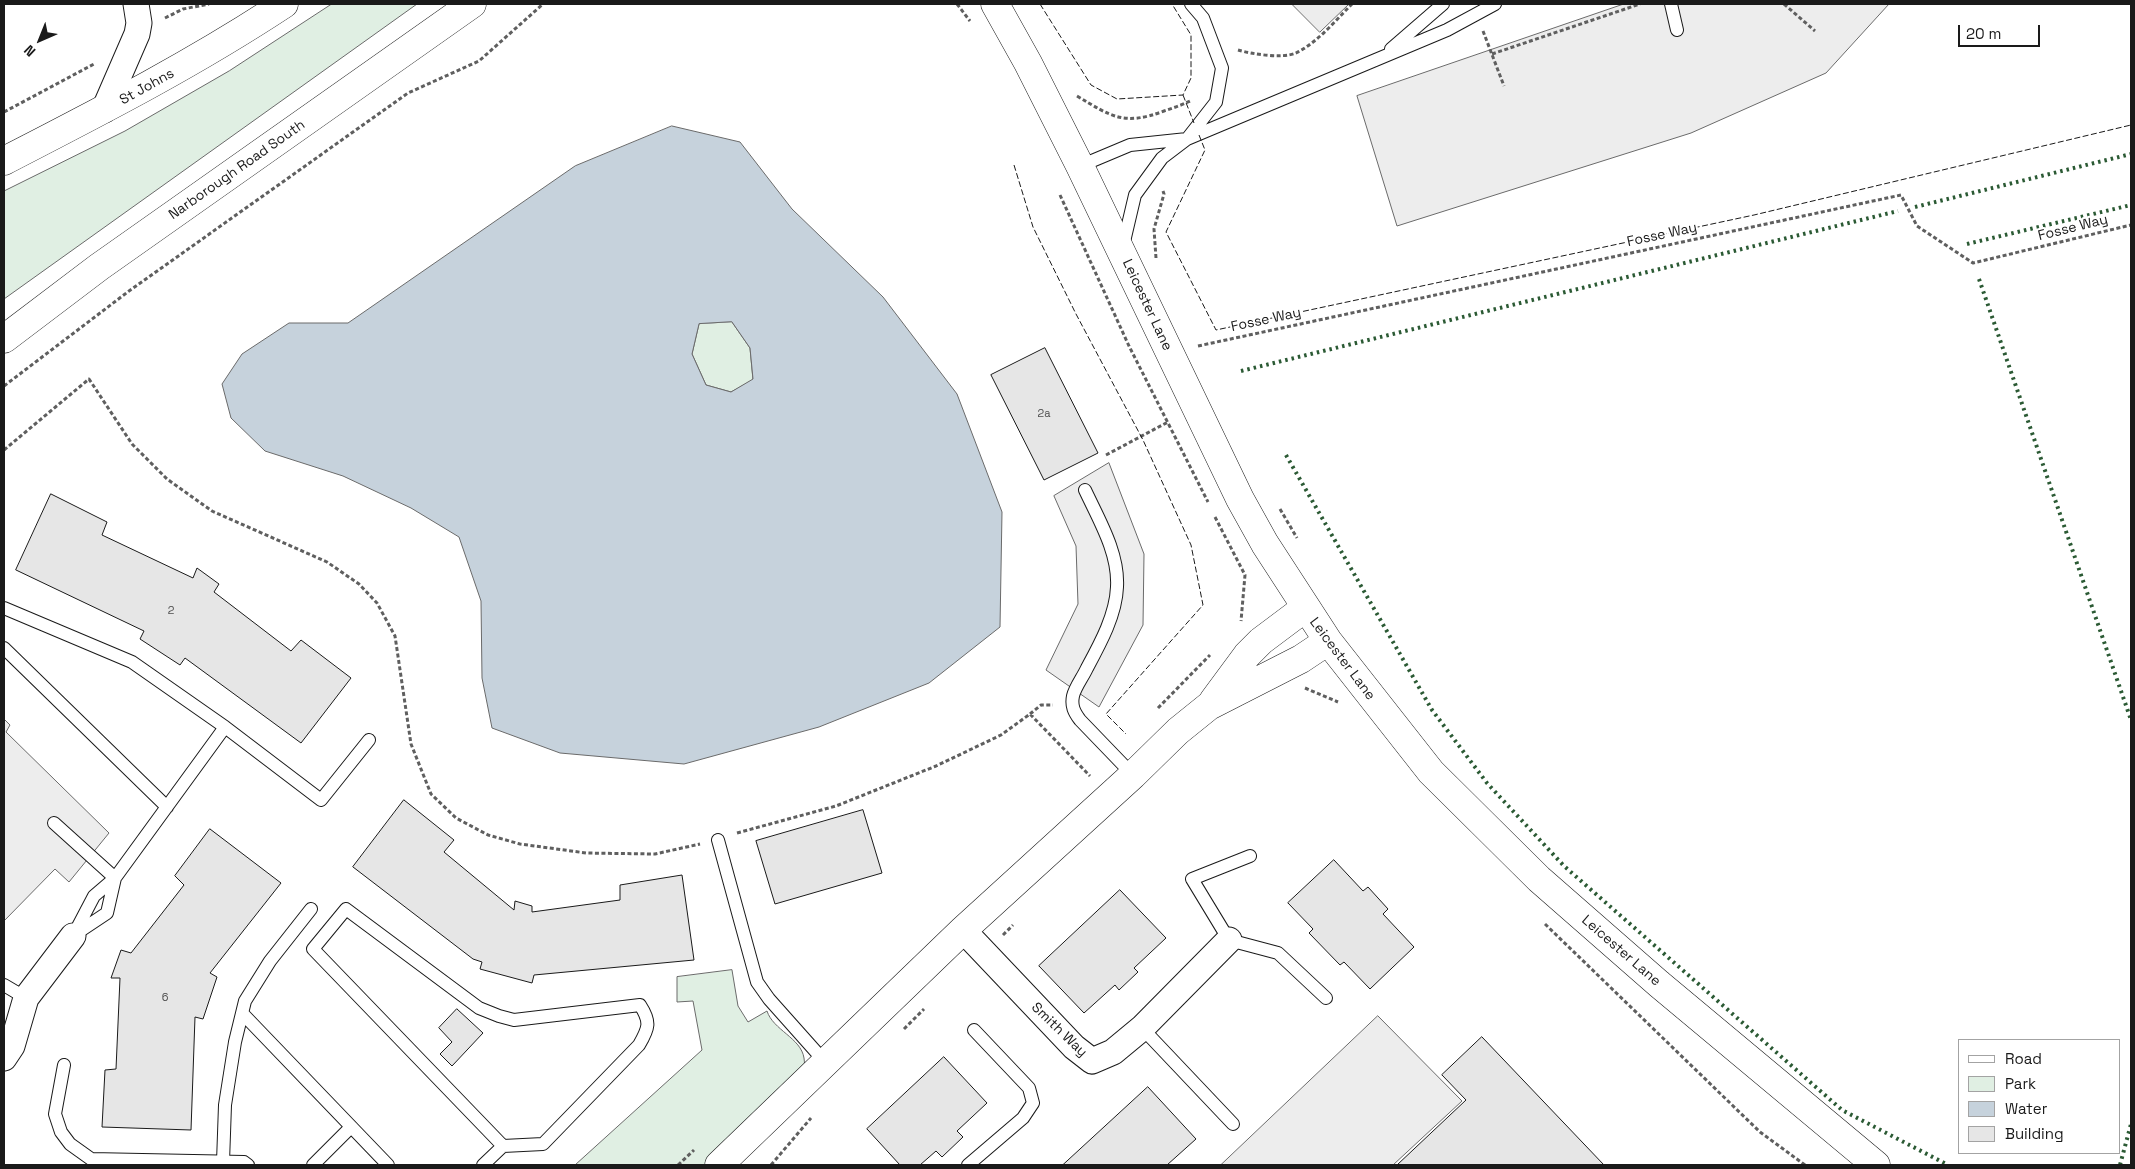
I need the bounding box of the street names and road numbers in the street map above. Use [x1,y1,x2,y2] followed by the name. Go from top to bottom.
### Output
[117,65,177,109] street label: St Johns
[166,117,308,223] street label: Narborough Road South
[2036,211,2110,245] street label: Fosse Way
[1625,219,1699,251] street label: Fosse Way
[1118,257,1176,353] street label: Leicester Lane
[1229,304,1303,336] street label: Fosse Way
[1305,614,1379,704] street label: Leicester Lane
[1578,912,1664,990] street label: Leicester Lane
[1028,999,1090,1061] street label: Smith Way

